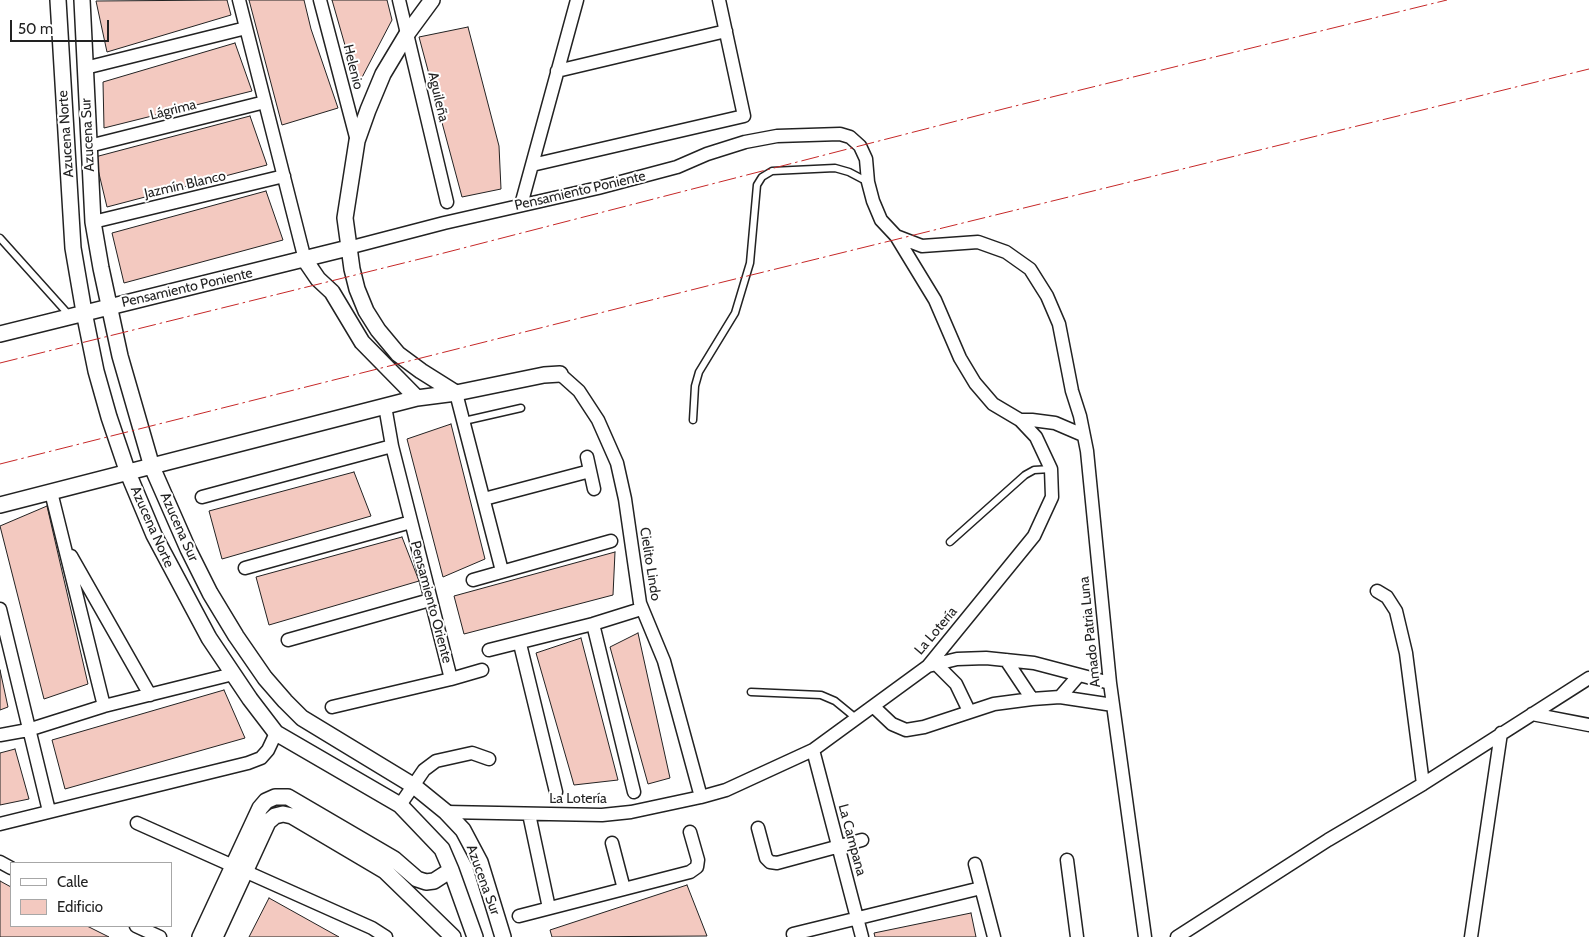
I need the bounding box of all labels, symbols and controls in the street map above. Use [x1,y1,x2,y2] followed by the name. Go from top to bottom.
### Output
[12,10,111,42] scale bar
[18,20,53,38] text: 50 m
[339,43,367,91] street label: Helenio
[424,70,452,124] street label: Aguileña
[55,90,77,178] street label: Azucena Norte
[148,96,198,124] street label: Lágrima
[78,98,98,172] street label: Azucena Sur
[143,167,227,203] street label: Jazmín Blanco
[513,168,647,214] street label: Pensamiento Poniente
[120,265,254,311] street label: Pensamiento Poniente
[127,484,177,570] street label: Azucena Norte
[156,490,202,564] street label: Azucena Sur
[636,526,664,602] street label: Cielito Lindo
[407,539,455,665] street label: Pensamiento Oriente
[1076,576,1104,688] street label: Amado Patria Luna
[911,604,961,658] street label: La Lotería
[549,791,607,807] street label: La Lotería
[834,802,870,878] street label: La Campana
[463,843,503,917] street label: Azucena Sur
[10,862,172,927] legend
[57,873,88,891] text: Calle
[57,898,103,916] text: Edificio

